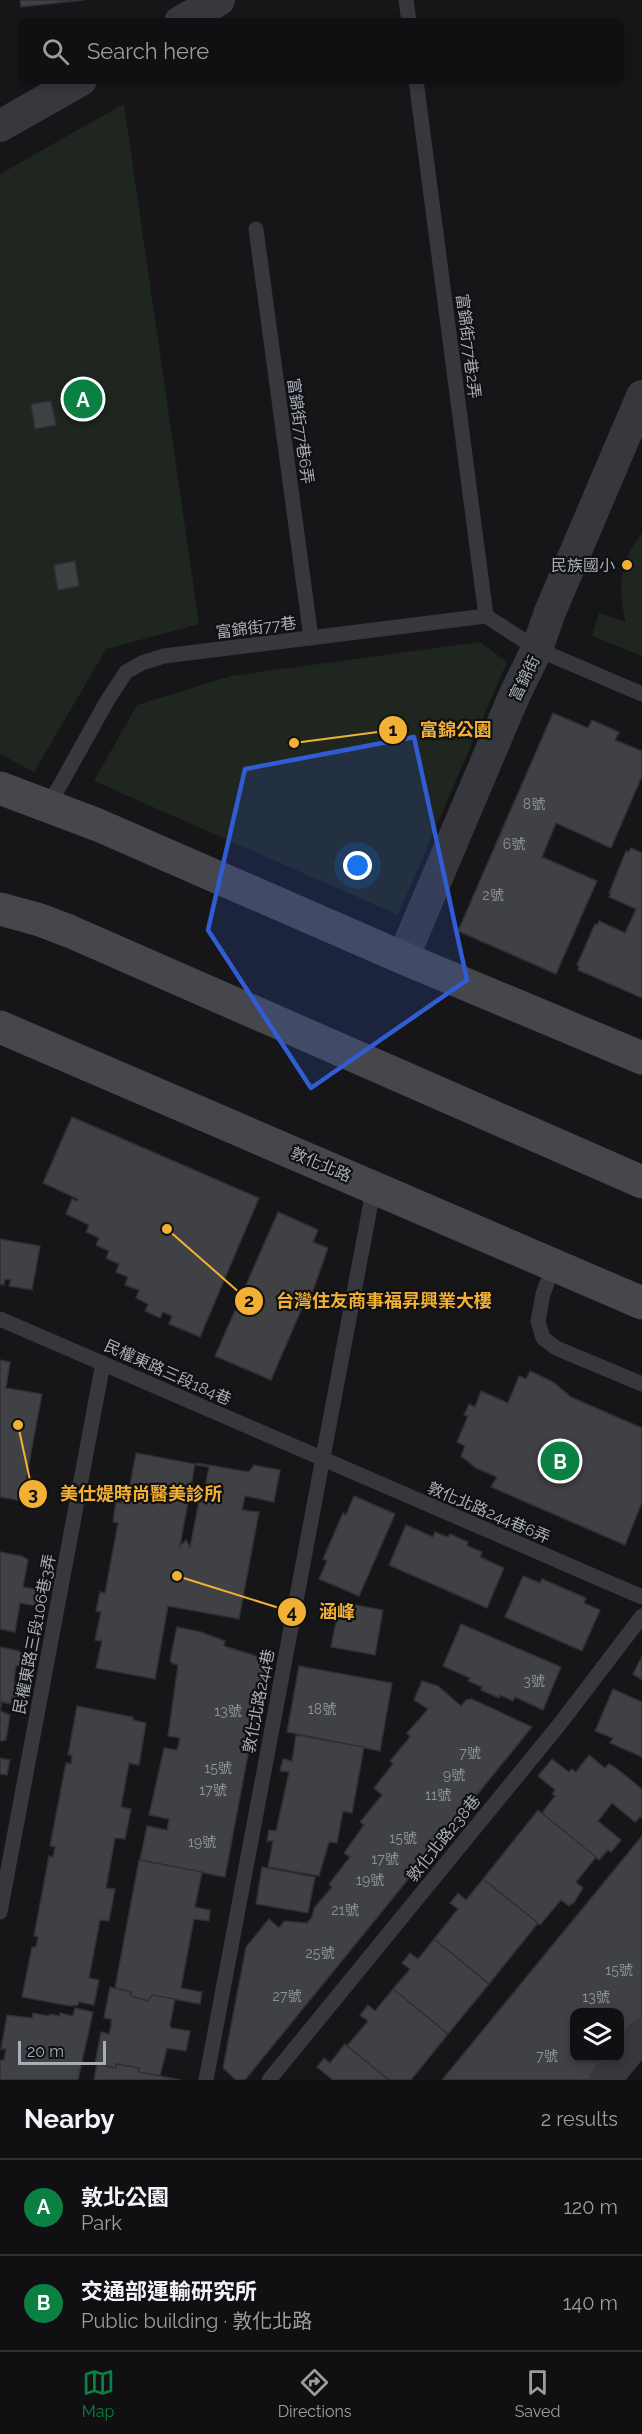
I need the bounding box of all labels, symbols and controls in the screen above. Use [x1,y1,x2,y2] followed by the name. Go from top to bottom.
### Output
[18,18,624,84] search box
[39,35,72,68] icon: search
[87,38,209,64] text: Search here
[453,293,484,400] street label: 富錦街77巷2弄
[64,376,103,422] pin: A
[284,377,317,485] street label: 富錦街77巷6弄
[551,556,615,575] place label: 民族國小
[620,558,634,572] marker: 民族國小
[215,613,297,642] street label: 富錦街77巷
[505,652,544,704] street label: 富錦街
[378,712,504,748] callout: 富錦公園
[389,719,398,740] text: 1
[420,719,492,740] text: 富錦公園
[523,796,545,812] house number: 8號
[503,836,525,852] house number: 6號
[343,851,372,880] your location
[482,887,504,903] house number: 2號
[288,1143,354,1186] street label: 敦化北路
[234,1283,504,1319] callout: 台灣住友商事福昇興業大樓
[244,1290,254,1311] text: 2
[276,1290,492,1311] text: 台灣住友商事福昇興業大樓
[101,1336,234,1409] street label: 民權東路三段184巷
[540,1438,580,1484] pin: B
[18,1476,234,1512] callout: 美仕媞時尚醫美診所
[425,1478,553,1547] street label: 敦化北路244巷6弄
[28,1483,38,1504] text: 3
[60,1483,222,1504] text: 美仕媞時尚醫美診所
[10,1552,59,1716] street label: 民權東路三段106巷3弄
[277,1594,367,1630] callout: 涵峰
[287,1601,297,1622] text: 4
[319,1601,355,1622] text: 涵峰
[239,1647,278,1755] street label: 敦化北路244巷
[523,1673,545,1689] house number: 3號
[308,1701,336,1717] house number: 18號
[214,1703,242,1719] house number: 13號
[459,1745,481,1761] house number: 7號
[204,1760,232,1776] house number: 15號
[443,1767,465,1783] house number: 9號
[199,1782,227,1798] house number: 17號
[425,1787,451,1803] house number: 11號
[403,1791,484,1886] street label: 敦化北路238巷
[389,1830,417,1846] house number: 15號
[188,1834,216,1850] house number: 19號
[371,1851,399,1867] house number: 17號
[356,1872,384,1888] house number: 19號
[331,1902,359,1918] house number: 21號
[306,1945,334,1961] house number: 25號
[605,1962,633,1978] house number: 15號
[273,1988,301,2004] house number: 27號
[582,1989,610,2005] house number: 13號
[570,2008,624,2062] map controls
[570,2008,624,2062] button: layers
[18,2038,106,2066] scale bar
[27,2042,64,2061] text: 20 m
[536,2048,558,2064] house number: 7號
[24,2104,114,2134] text: Nearby
[541,2107,618,2131] text: 2 results
[81,2184,169,2210] text: 敦北公園
[37,2195,50,2219] text: A
[563,2195,618,2219] text: 120 m
[81,2211,122,2235] text: Park
[81,2278,257,2304] text: 交通部運輸研究所
[37,2291,50,2315] text: B
[563,2291,618,2315] text: 140 m
[81,2309,312,2333] text: Public building · 敦化北路
[82,2366,115,2421] tab: Map
[278,2366,352,2421] tab: Directions
[515,2366,560,2421] tab: Saved

